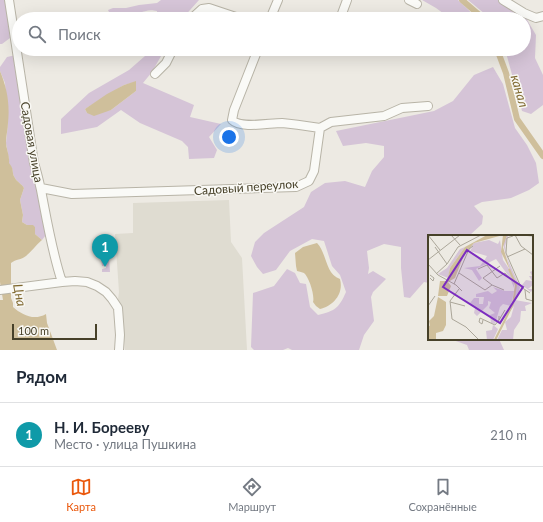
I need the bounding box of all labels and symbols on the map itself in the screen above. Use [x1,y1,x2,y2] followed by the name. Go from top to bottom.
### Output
[508,73,532,109] water label: канал
[18,100,46,184] street label: Садовая улица
[219,127,239,147] your location
[193,176,299,198] street label: Садовый переулок
[92,234,118,267] pin: 1
[428,235,533,340] inset map
[10,282,30,308] water label: Цна
[12,322,97,341] scale bar

